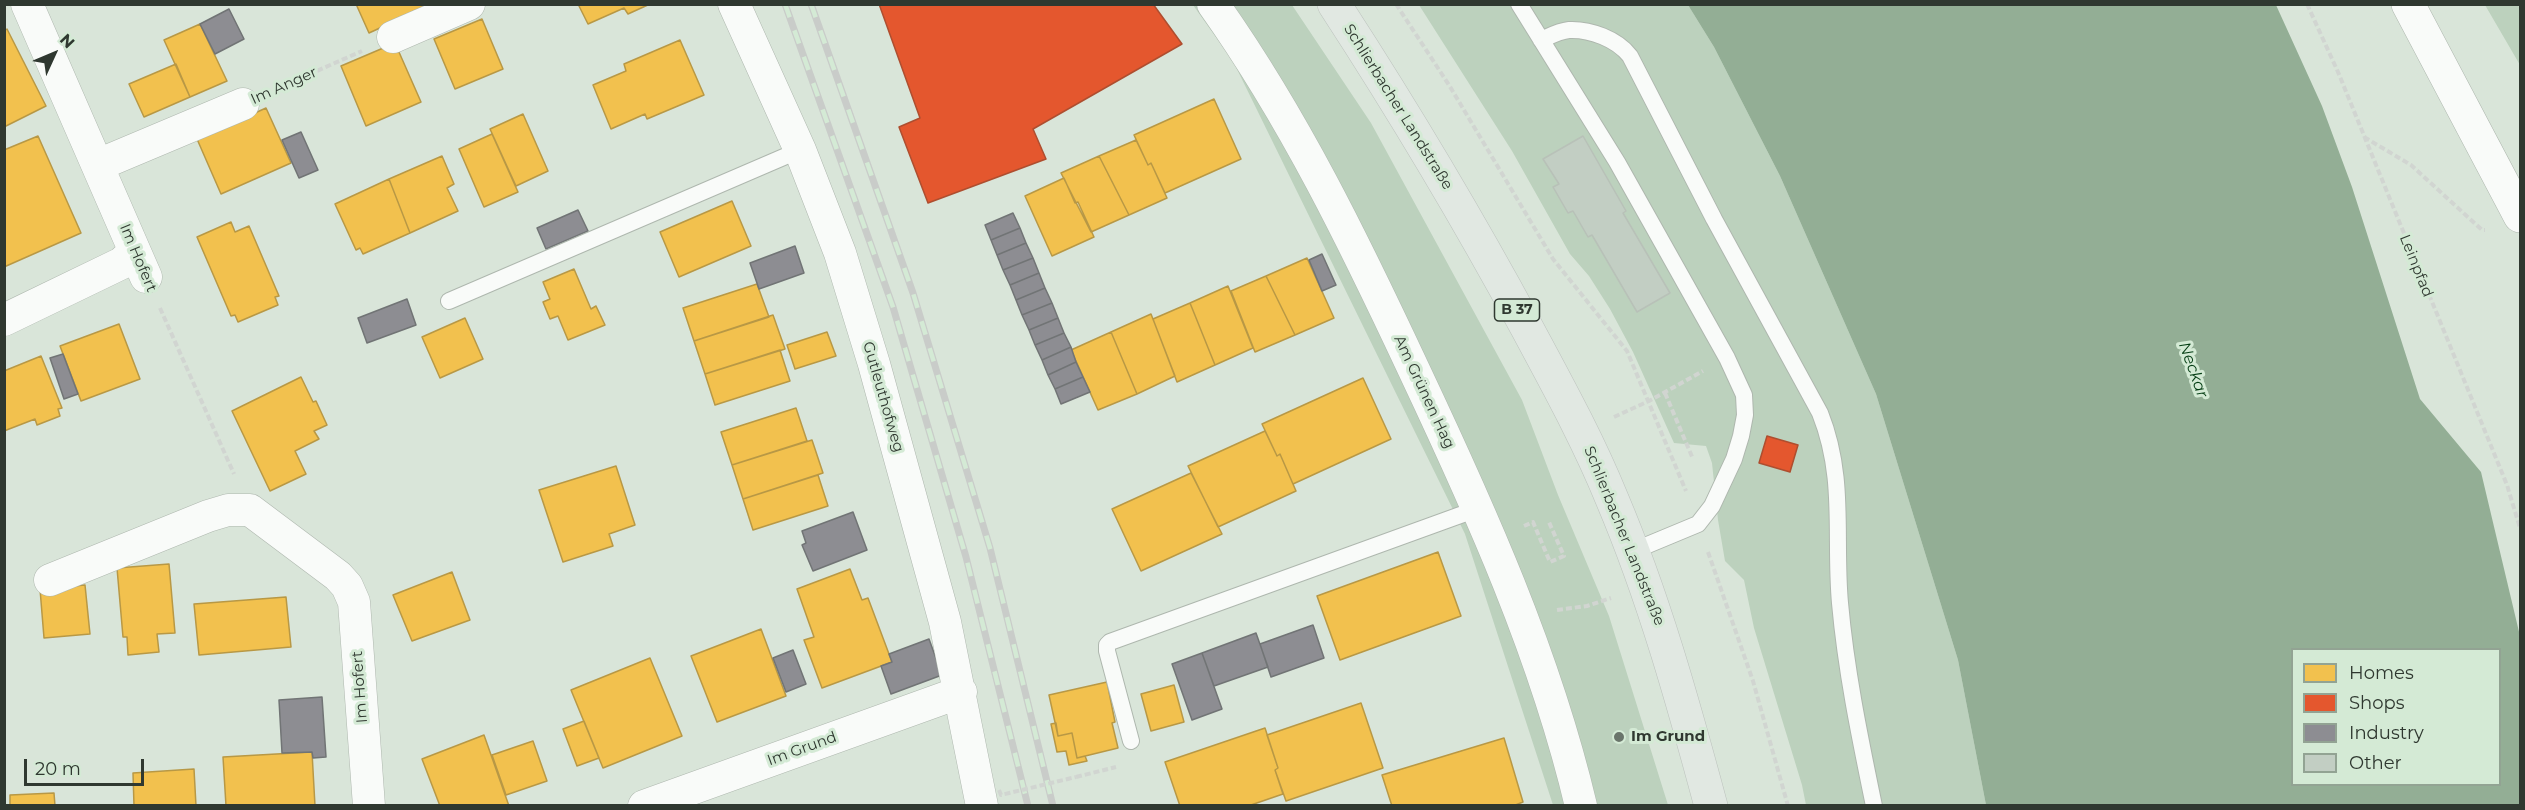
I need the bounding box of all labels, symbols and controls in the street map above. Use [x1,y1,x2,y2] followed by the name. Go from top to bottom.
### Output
[1340,21,1456,193] street label: Schlierbacher Landstraße
[24,24,84,84] north arrow
[56,30,79,52] text: N
[248,63,320,109] street label: Im Anger
[116,221,160,295] street label: Im Hofert
[2395,232,2437,300] street label: Leinpfad
[1494,299,1540,321] road number: B 37
[1390,333,1458,451] street label: Am Grünen Hag
[2174,339,2212,401] water label: Neckar
[859,340,907,454] street label: Gutleuthofweg
[1580,444,1668,628] street label: Schlierbacher Landstraße
[2291,648,2501,786] legend
[348,650,372,724] street label: Im Hofert
[2349,662,2414,684] text: Homes
[2349,692,2405,714] text: Shops
[2349,722,2424,744] text: Industry
[765,728,839,770] street label: Im Grund
[1631,728,1705,746] place label: Im Grund
[1612,730,1626,744] marker: Im Grund
[27,747,147,785] scale bar
[2349,752,2402,774] text: Other
[35,758,81,780] text: 20 m

